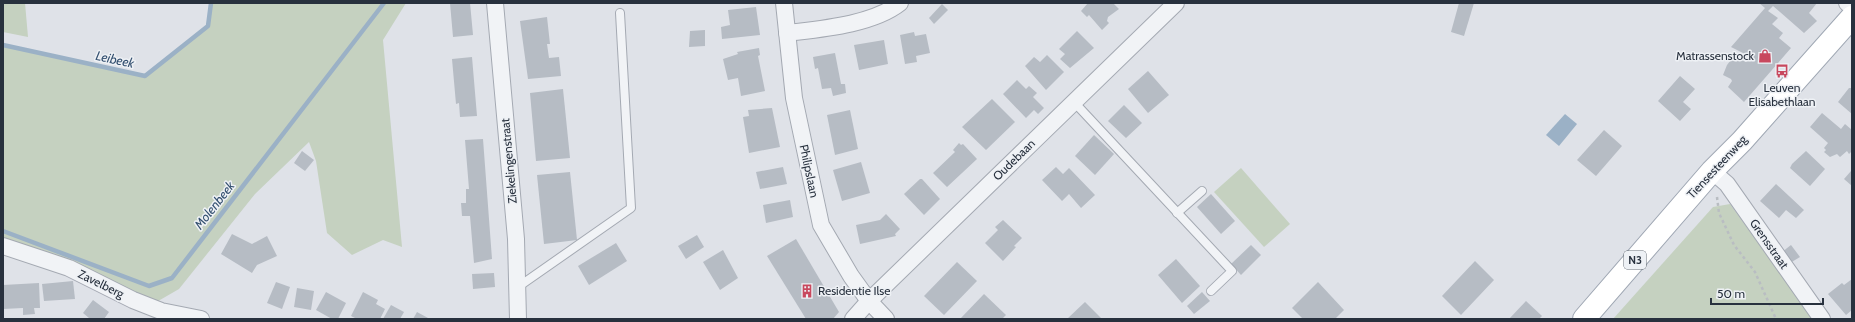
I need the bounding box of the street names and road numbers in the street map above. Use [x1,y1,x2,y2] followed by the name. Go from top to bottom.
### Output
[497,118,520,204] street label: Ziekelingenstraat
[1683,131,1751,202] street label: Tiensesteenweg
[989,136,1038,184] street label: Oudebaan
[797,143,822,199] street label: Philipslaan
[1747,216,1792,272] street label: Grensstraat
[1624,251,1646,269] road number: N3
[76,266,128,302] street label: Zavelberg

